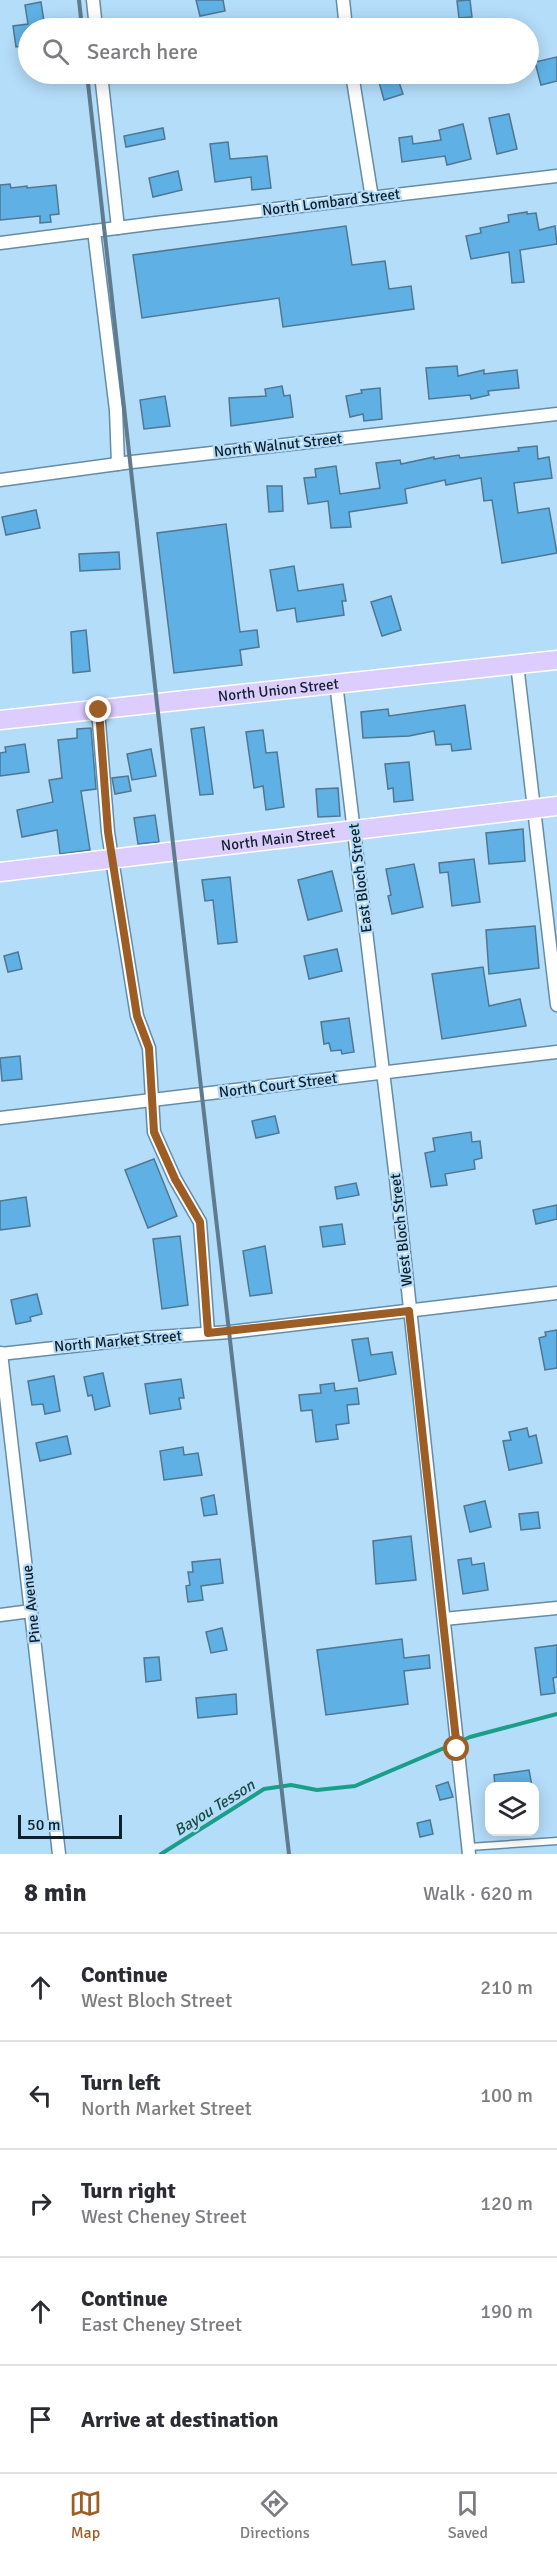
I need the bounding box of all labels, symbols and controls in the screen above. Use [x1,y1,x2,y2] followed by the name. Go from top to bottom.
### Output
[18,18,539,84] search box
[39,35,72,68] icon: search
[87,38,198,65] text: Search here
[261,185,401,219] street label: North Lombard Street
[213,429,343,461] street label: North Walnut Street
[217,675,340,705] street label: North Union Street
[85,696,111,722] route end
[344,822,376,934] street label: East Bloch Street
[220,823,336,855] street label: North Main Street
[218,1069,338,1101] street label: North Court Street
[386,1173,416,1287] street label: West Bloch Street
[53,1326,183,1356] street label: North Market Street
[18,1564,44,1644] street label: Pine Avenue
[443,1735,469,1761] route start
[171,1775,260,1840] water label: Bayou Tesson
[485,1782,539,1836] map controls
[485,1782,539,1836] button: layers
[18,1812,122,1840] scale bar
[27,1815,61,1835] text: 50 m
[24,1877,87,1909] text: 8 min
[423,1881,533,1906] text: Walk · 620 m
[81,1961,168,1988] text: Continue
[24,1971,57,2004] icon: ahead
[480,1975,533,2000] text: 210 m
[81,1988,232,2013] text: West Bloch Street
[81,2069,161,2096] text: Turn left
[24,2079,57,2112] icon: left
[480,2083,533,2108] text: 100 m
[81,2096,252,2121] text: North Market Street
[81,2177,176,2204] text: Turn right
[24,2187,57,2220] icon: right
[480,2191,533,2216] text: 120 m
[81,2204,247,2229] text: West Cheney Street
[81,2285,168,2312] text: Continue
[24,2295,57,2328] icon: ahead
[480,2299,533,2324] text: 190 m
[81,2312,242,2337] text: East Cheney Street
[24,2403,57,2436] icon: arrive
[81,2406,278,2433] text: Arrive at destination
[69,2487,102,2543] tab: Map
[240,2487,310,2543] tab: Directions
[448,2487,488,2543] tab: Saved

